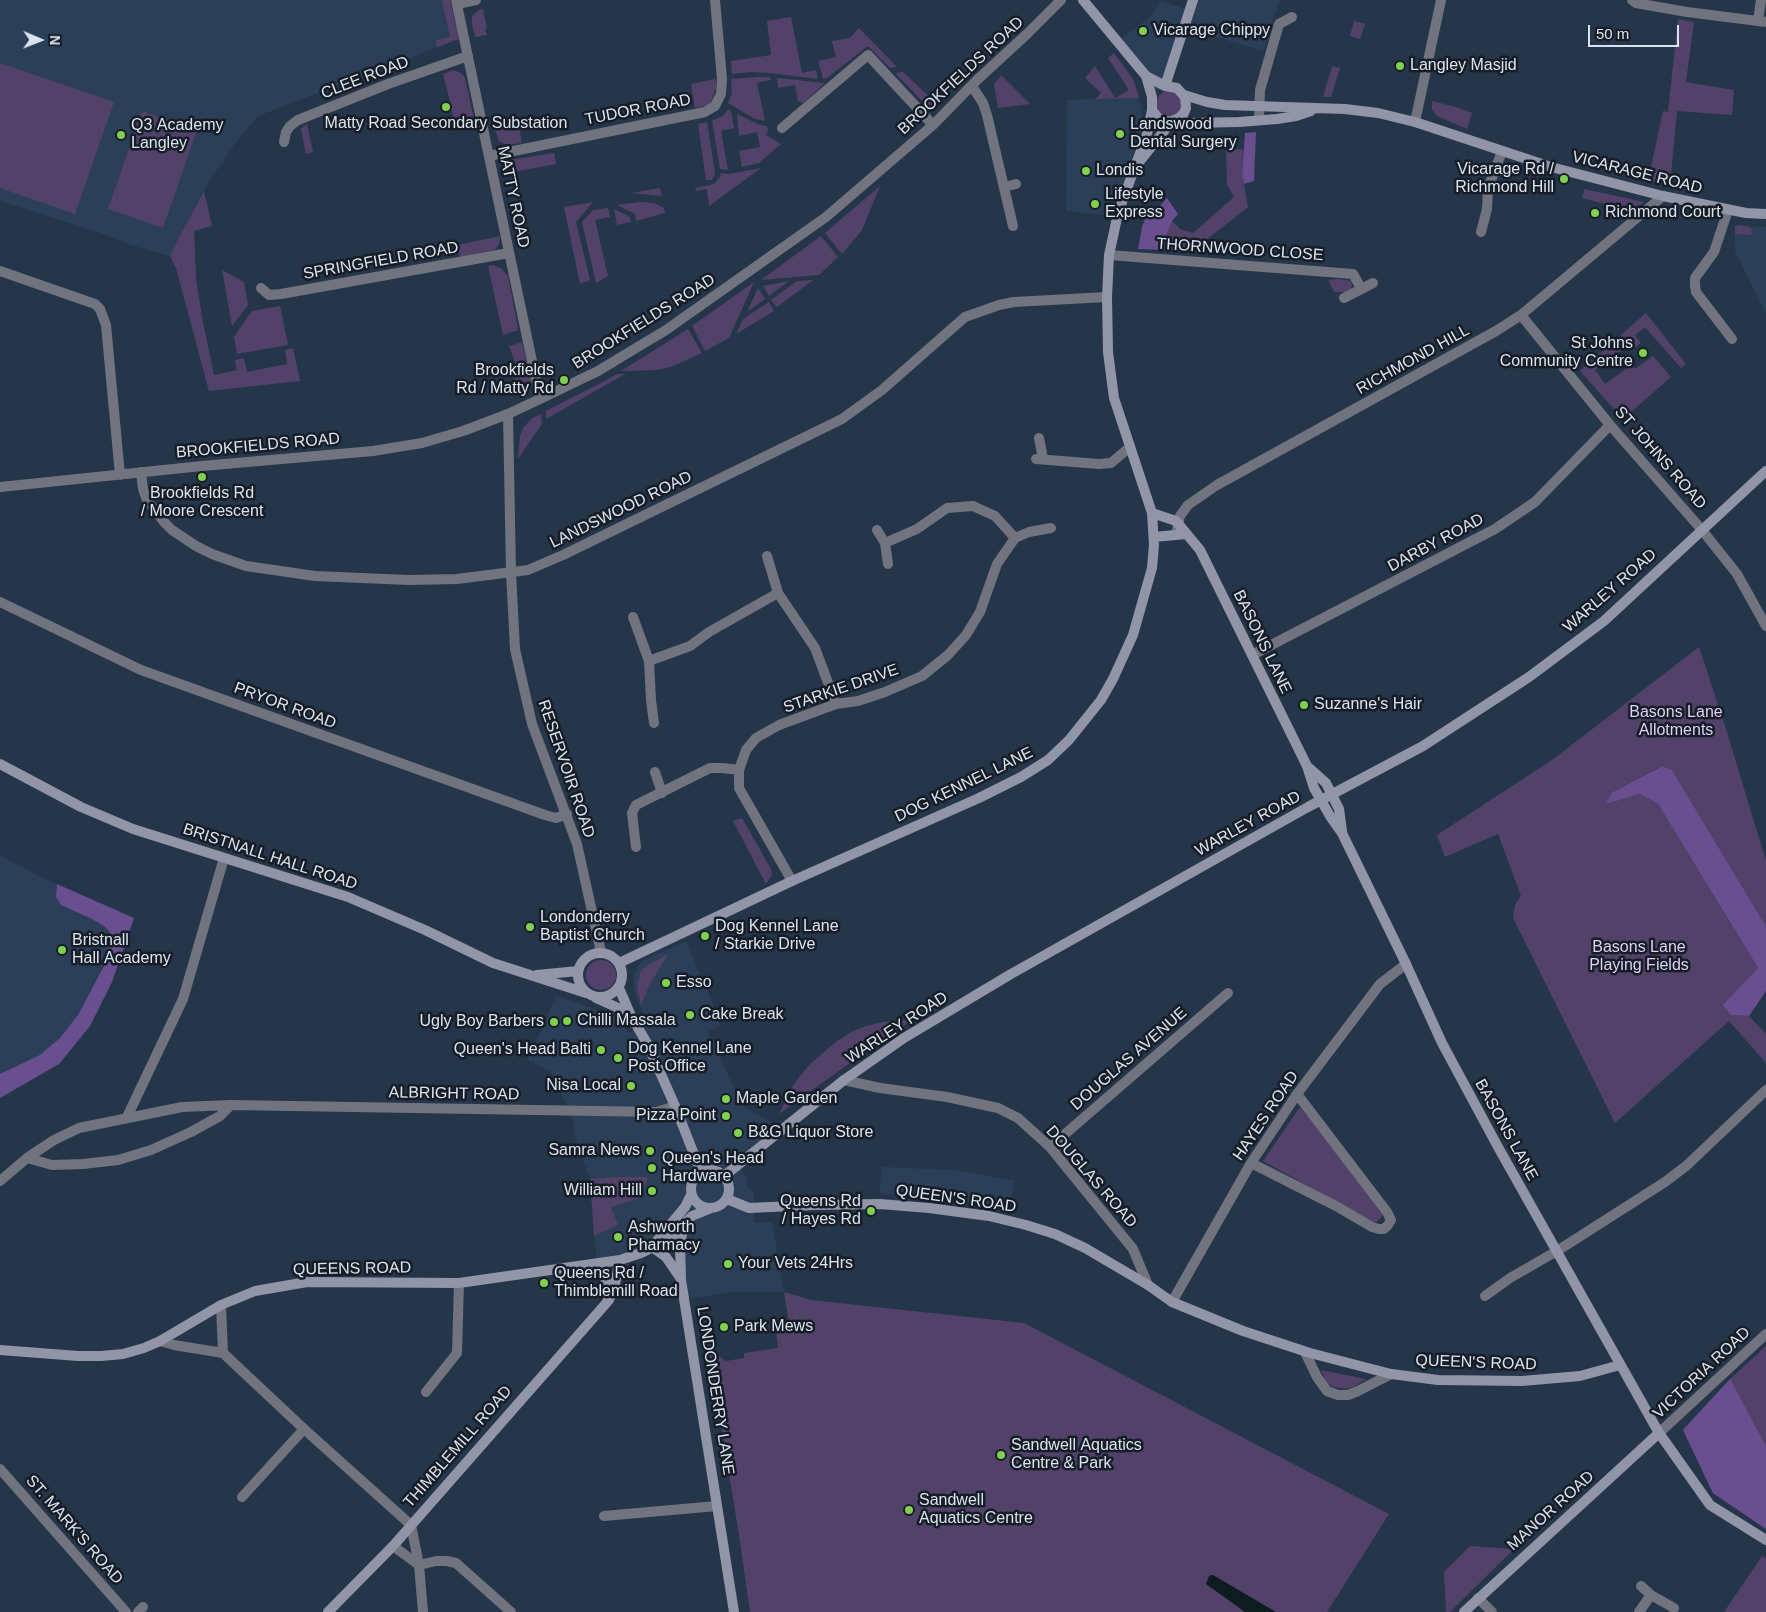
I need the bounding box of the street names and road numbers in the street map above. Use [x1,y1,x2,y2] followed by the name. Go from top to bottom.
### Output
[894,13,1028,139] street label: BROOKFIELDS ROAD
[318,52,412,104] street label: CLEE ROAD
[583,90,693,130] street label: TUDOR ROAD
[493,144,533,250] street label: MATTY ROAD
[1570,148,1704,198] street label: VICARAGE ROAD
[1156,235,1324,265] street label: THORNWOOD CLOSE
[302,238,460,284] street label: SPRINGFIELD ROAD
[569,270,719,374] street label: BROOKFIELDS ROAD
[1353,321,1473,399] street label: RICHMOND HILL
[1610,403,1710,513] street label: ST JOHNS ROAD
[175,429,341,463] street label: BROOKFIELDS ROAD
[547,467,695,553] street label: LANDSWOOD ROAD
[1385,510,1487,576] street label: DARBY ROAD
[1559,545,1661,637] street label: WARLEY ROAD
[1229,587,1295,697] street label: BASONS LANE
[781,660,901,718] street label: STARKIE DRIVE
[231,679,339,733] street label: PRYOR ROAD
[533,698,599,840] street label: RESERVOIR ROAD
[892,743,1036,827] street label: DOG KENNEL LANE
[1192,787,1304,861] street label: WARLEY ROAD
[180,820,360,894] street label: BRISTNALL HALL ROAD
[842,988,952,1068] street label: WARLEY ROAD
[1067,1003,1191,1115] street label: DOUGLAS AVENUE
[1229,1068,1303,1164] street label: HAYES ROAD
[1470,1076,1542,1184] street label: BASONS LANE
[388,1083,520,1105] street label: ALBRIGHT ROAD
[1041,1122,1141,1232] street label: DOUGLAS ROAD
[895,1181,1017,1217] street label: QUEEN'S ROAD
[293,1258,411,1280] street label: QUEENS ROAD
[692,1305,738,1477] street label: LONDONDERRY LANE
[1649,1323,1755,1423] street label: VICTORIA ROAD
[1415,1351,1537,1375] street label: QUEEN'S ROAD
[400,1382,516,1512] street label: THIMBLEMILL ROAD
[1504,1467,1598,1555] street label: MANOR ROAD
[21,1472,127,1588] street label: ST. MARK'S ROAD

